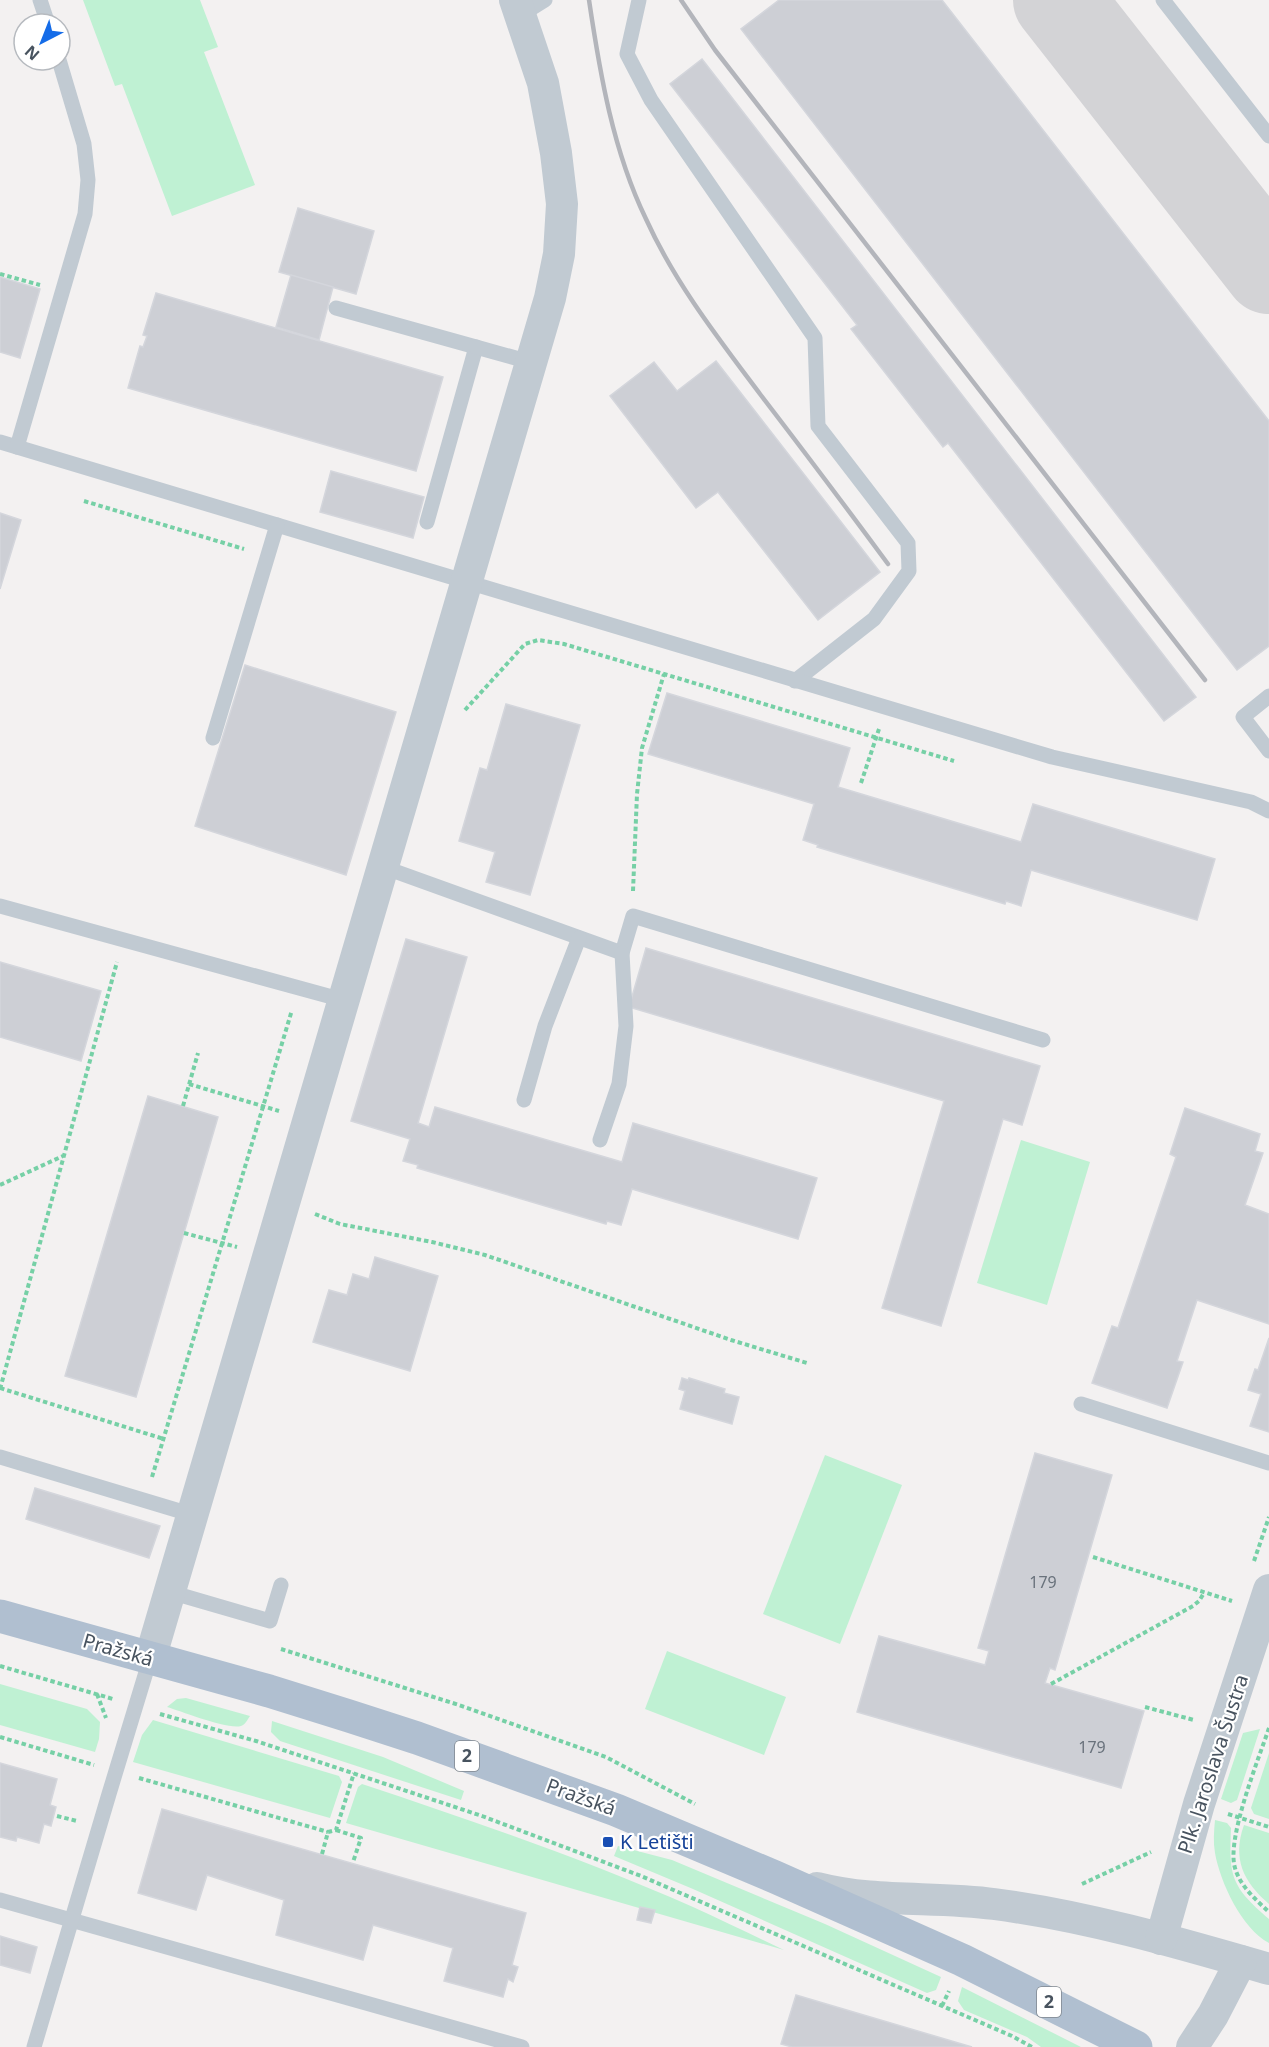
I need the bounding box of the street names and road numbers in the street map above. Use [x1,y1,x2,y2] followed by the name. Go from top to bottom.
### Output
[80,1627,156,1672] street label: Pražská
[1171,1671,1254,1857] street label: Plk. Jaroslava Šustra
[455,1741,479,1771] road number: 2
[543,1772,620,1822] street label: Pražská
[1037,1987,1061,2017] road number: 2

